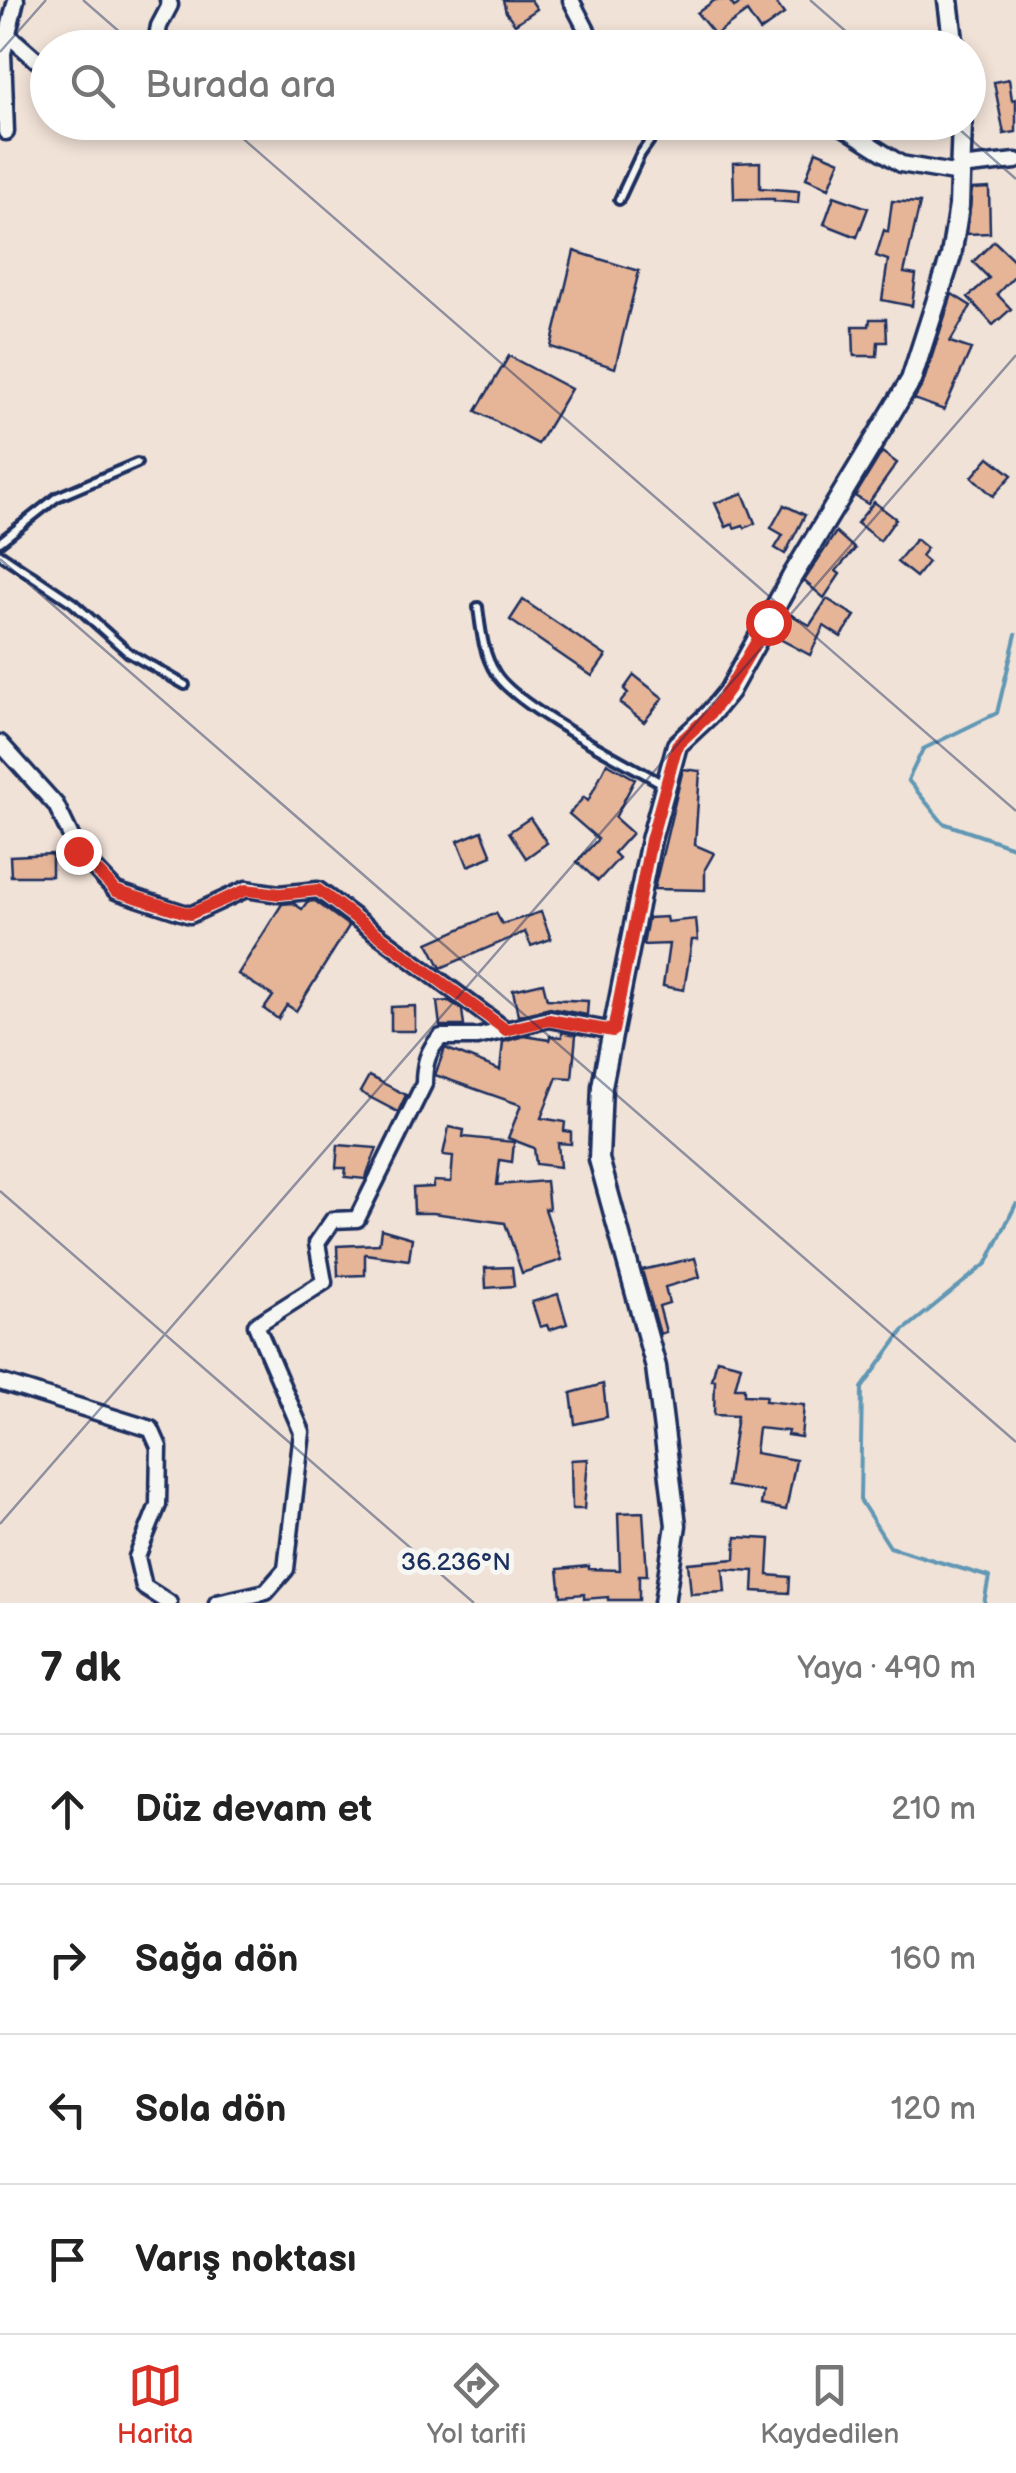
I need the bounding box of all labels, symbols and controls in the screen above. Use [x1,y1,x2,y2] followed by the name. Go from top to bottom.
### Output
[30,30,986,140] search box
[65,58,120,113] icon: search
[145,63,336,108] text: Burada ara
[746,600,792,646] route start
[56,829,102,875] route end
[401,1547,511,1578] text: 36.236°N
[40,1643,121,1694] text: 7 dk
[797,1649,976,1688] text: Yaya · 490 m
[40,1782,95,1837] icon: ahead
[135,1787,372,1832] text: Düz devam et
[891,1790,976,1829] text: 210 m
[40,1932,95,1987] icon: right
[135,1937,299,1982] text: Sağa dön
[890,1940,976,1979] text: 160 m
[40,2082,95,2137] icon: left
[135,2087,286,2132] text: Sola dön
[891,2090,976,2129] text: 120 m
[40,2232,95,2287] icon: arrive
[135,2237,356,2282] text: Varış noktası
[117,2358,193,2451] tab: Harita
[427,2358,526,2451] tab: Yol tarifi
[760,2358,899,2451] tab: Kaydedilen

